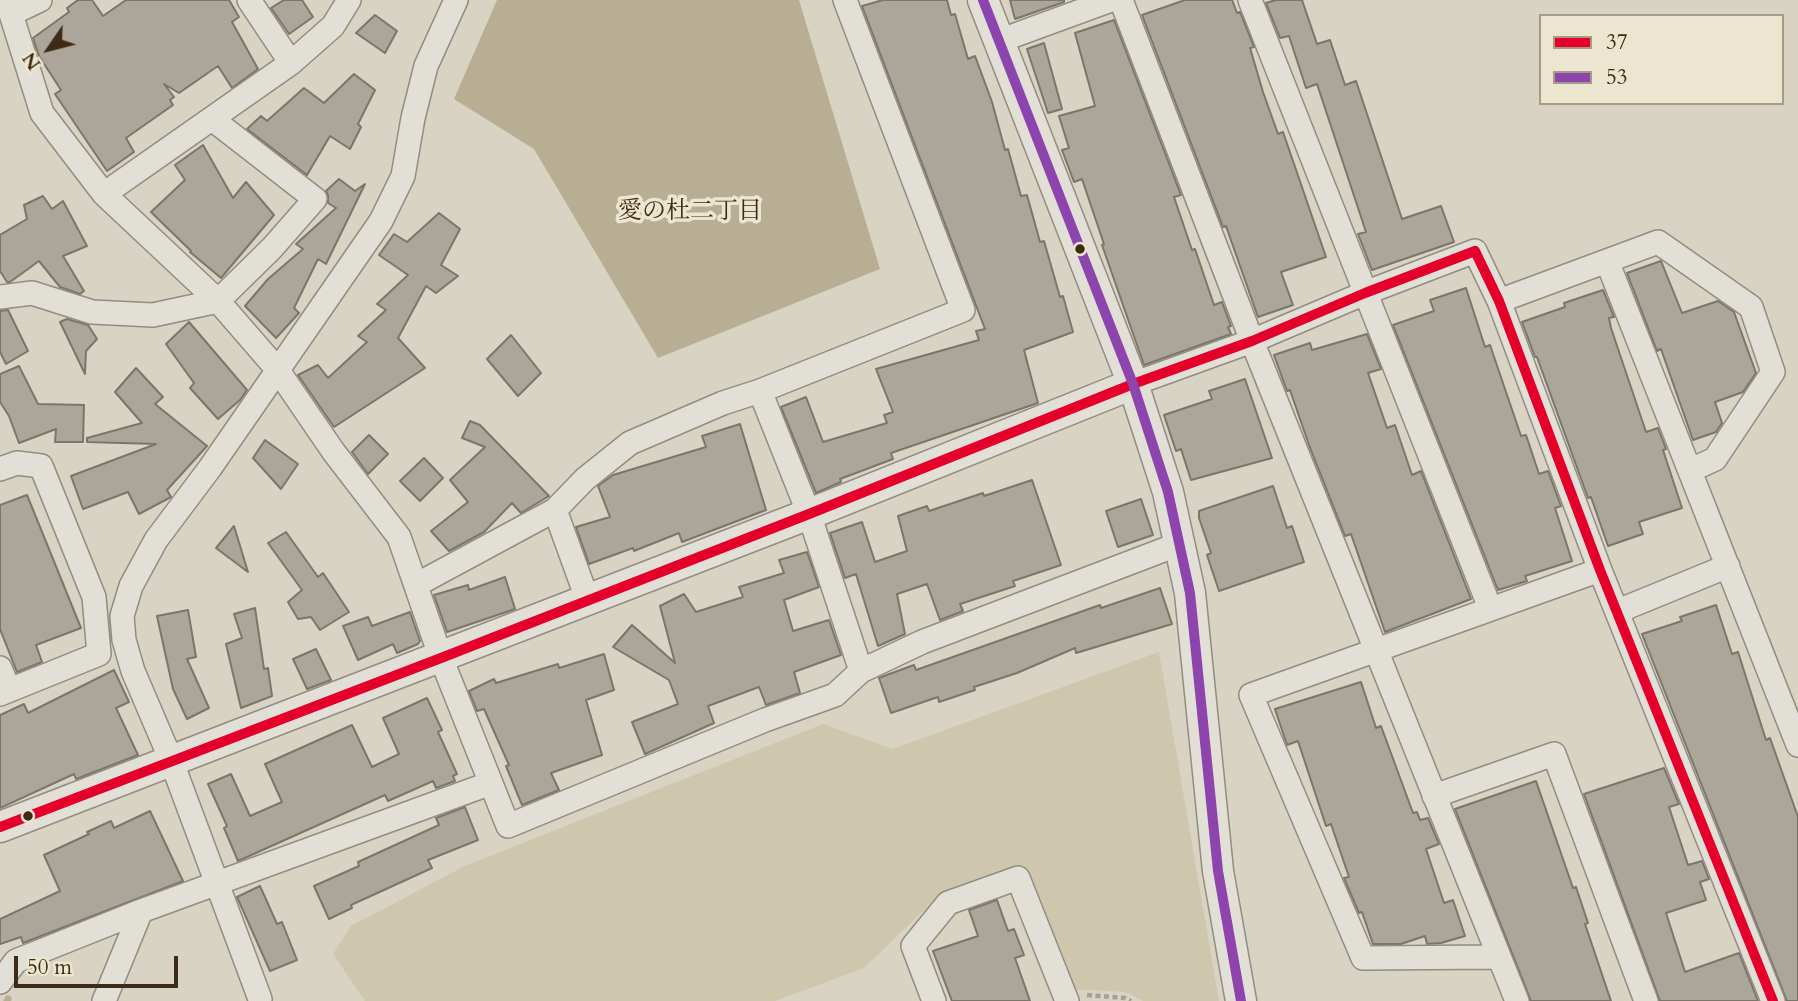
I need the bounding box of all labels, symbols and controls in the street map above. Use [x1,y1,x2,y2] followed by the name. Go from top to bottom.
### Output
[14,14,84,84] north arrow
[1539,14,1784,105] legend
[1606,28,1628,57] text: 37
[16,47,47,75] text: N
[1606,63,1628,92] text: 53
[618,198,762,226] district label: 愛の杜二丁目
[1073,242,1087,256] unlabelled marker
[21,809,35,823] unlabelled marker
[18,942,182,986] scale bar
[27,953,72,982] text: 50 m

